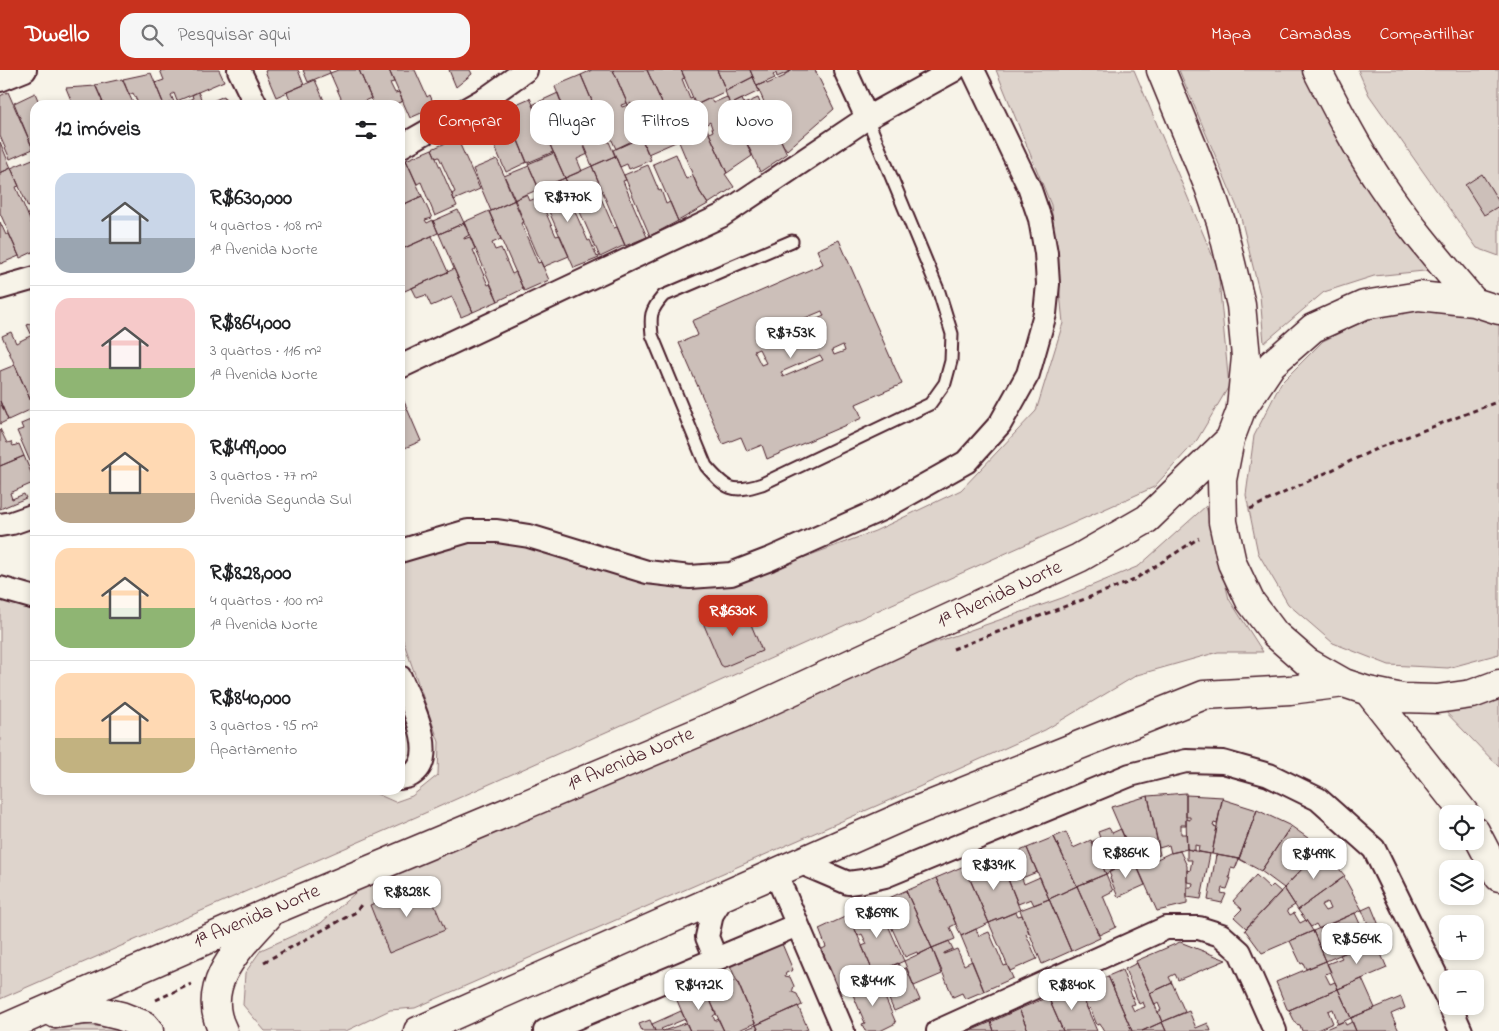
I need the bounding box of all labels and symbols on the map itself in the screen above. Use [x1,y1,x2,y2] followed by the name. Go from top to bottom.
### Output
[527,180,609,223] pin: R$770K
[750,316,832,359] pin: R$753K
[933,553,1067,637] street label: 1ᵃ Avenida Norte
[692,594,774,637] pin: R$630K
[563,720,699,800] street label: 1ᵃ Avenida Norte
[1085,836,1167,879] pin: R$864K
[1273,838,1355,880] pin: R$499K
[953,848,1035,891] pin: R$391K
[366,876,448,918] pin: R$828K
[189,877,325,957] street label: 1ᵃ Avenida Norte
[836,896,918,939] pin: R$699K
[1316,922,1398,965] pin: R$564K
[832,964,914,1007] pin: R$441K
[658,968,740,1011] pin: R$472K
[1031,968,1113,1011] pin: R$840K

